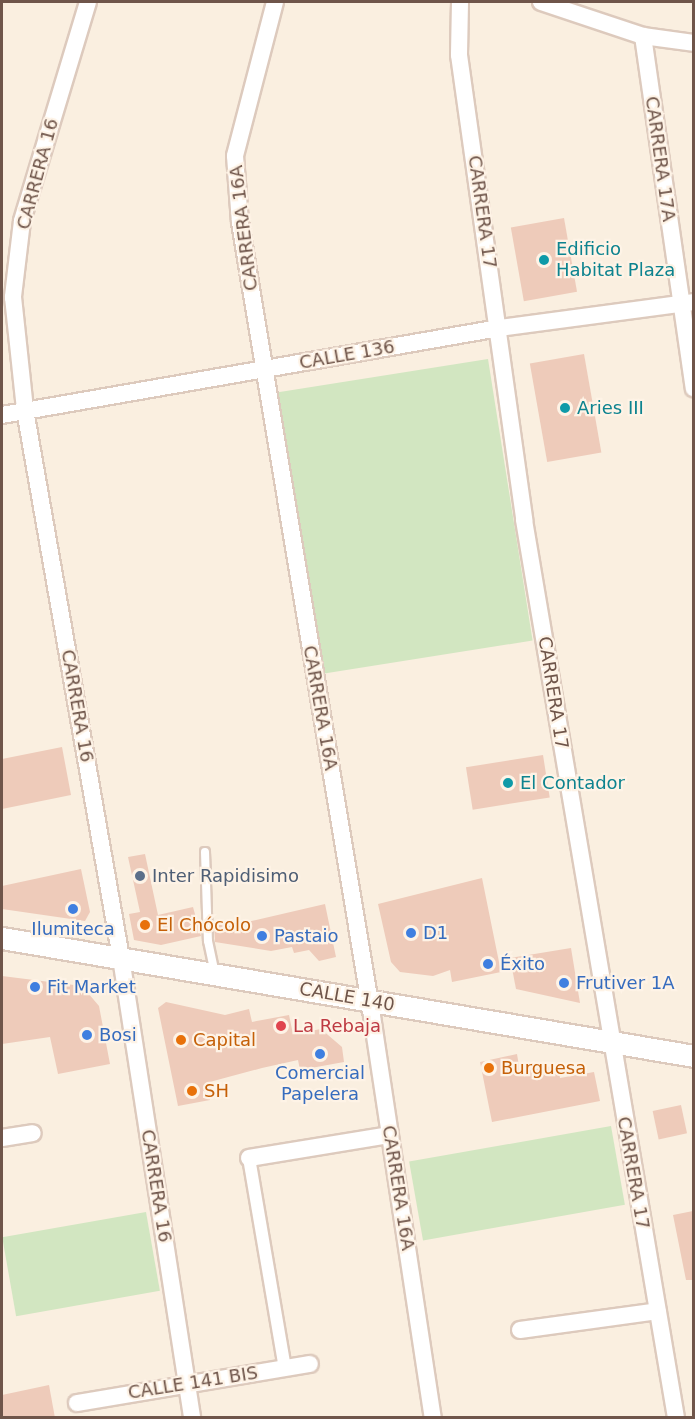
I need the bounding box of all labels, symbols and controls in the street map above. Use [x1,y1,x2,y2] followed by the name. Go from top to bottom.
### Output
[641,95,679,223] street label: CARRERA 17A
[13,116,63,232] street label: CARRERA 16
[463,154,501,270] street label: CARRERA 17
[226,164,262,292] street label: CARRERA 16A
[556,239,675,282] place label: Edificio Habitat Plaza
[537,253,551,267] marker: Edificio Habitat Plaza
[298,336,396,374] street label: CALLE 136
[577,397,644,419] place label: Aries III
[558,401,572,415] marker: Aries III
[533,635,573,751] street label: CARRERA 17
[298,644,342,772] street label: CARRERA 16A
[56,648,98,764] street label: CARRERA 16
[520,772,625,794] place label: El Contador
[501,776,515,790] marker: El Contador
[152,865,299,887] place label: Inter Rapidisimo
[133,869,147,883] marker: Inter Rapidisimo
[66,902,80,916] marker: Ilumiteca
[157,914,251,936] place label: El Chócolo
[31,918,115,940] place label: Ilumiteca
[138,918,152,932] marker: El Chócolo
[423,922,448,944] place label: D1
[274,925,339,947] place label: Pastaio
[404,926,418,940] marker: D1
[255,929,269,943] marker: Pastaio
[500,953,545,975] place label: Éxito
[481,957,495,971] marker: Éxito
[576,972,675,994] place label: Frutiver 1A
[47,976,136,998] place label: Fit Market
[557,976,571,990] marker: Frutiver 1A
[298,978,396,1016] street label: CALLE 140
[28,980,42,994] marker: Fit Market
[293,1015,381,1037] place label: La Rebaja
[274,1019,288,1033] marker: La Rebaja
[99,1024,137,1046] place label: Bosi
[80,1028,94,1042] marker: Bosi
[193,1029,256,1051] place label: Capital
[174,1033,188,1047] marker: Capital
[313,1047,327,1061] marker: Comercial Papelera
[501,1057,586,1079] place label: Burguesa
[482,1061,496,1075] marker: Burguesa
[275,1063,365,1106] place label: Comercial Papelera
[204,1080,229,1102] place label: SH
[185,1084,199,1098] marker: SH
[612,1115,654,1231] street label: CARRERA 17
[377,1124,419,1252] street label: CARRERA 16A
[136,1128,176,1244] street label: CARRERA 16
[127,1362,259,1404] street label: CALLE 141 BIS

